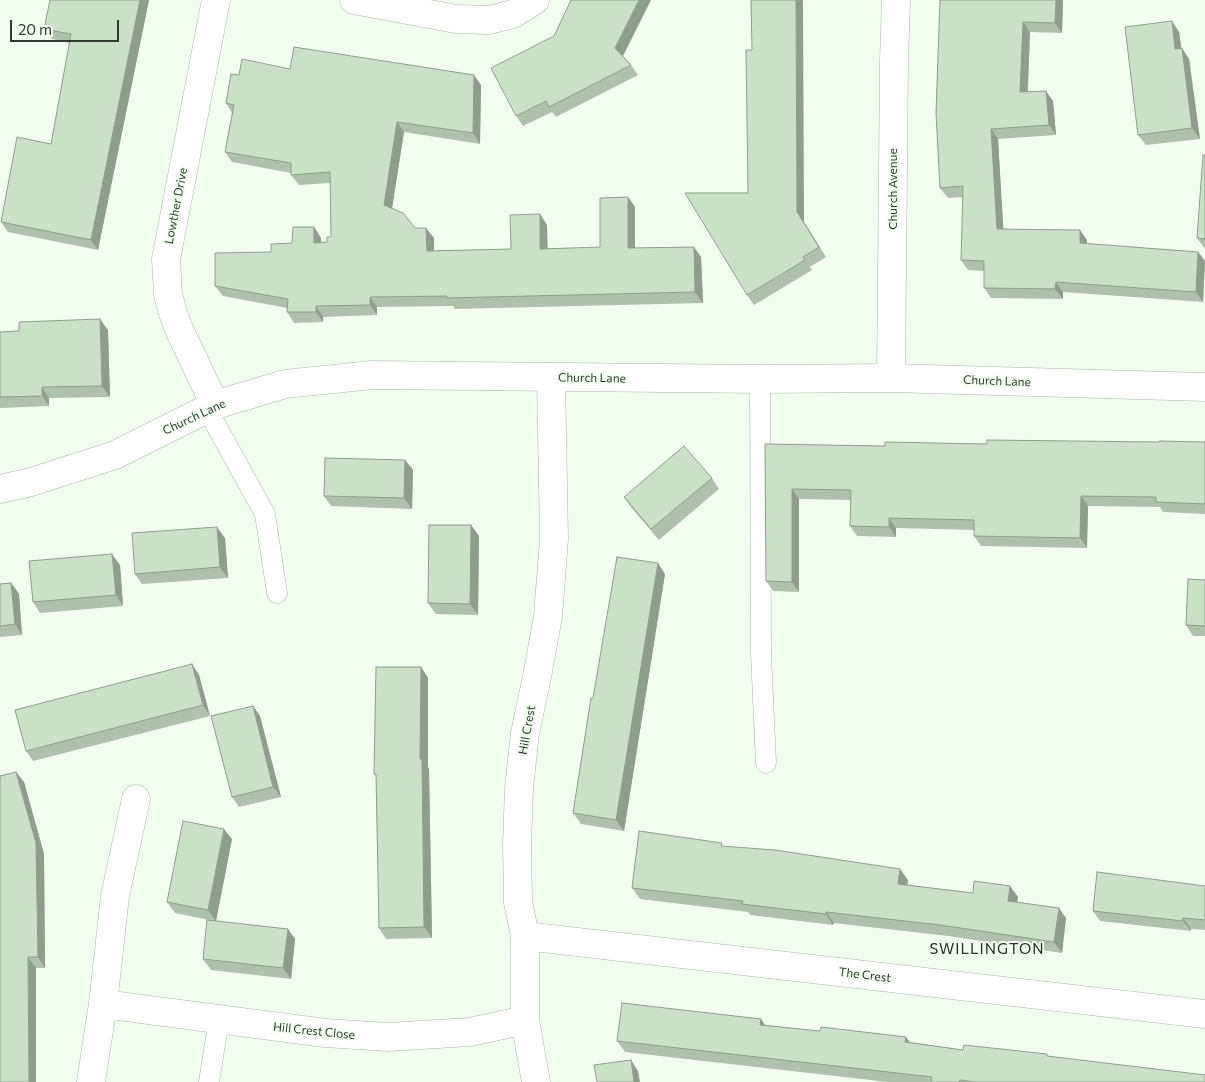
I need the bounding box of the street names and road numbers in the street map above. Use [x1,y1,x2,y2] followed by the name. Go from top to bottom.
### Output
[886,148,900,230] street label: Church Avenue
[162,167,190,245] street label: Lowther Drive
[558,370,626,386] street label: Church Lane
[963,373,1031,389] street label: Church Lane
[160,396,228,438] street label: Church Lane
[516,704,538,756] street label: Hill Crest
[838,965,892,985] street label: The Crest
[272,1020,356,1042] street label: Hill Crest Close

